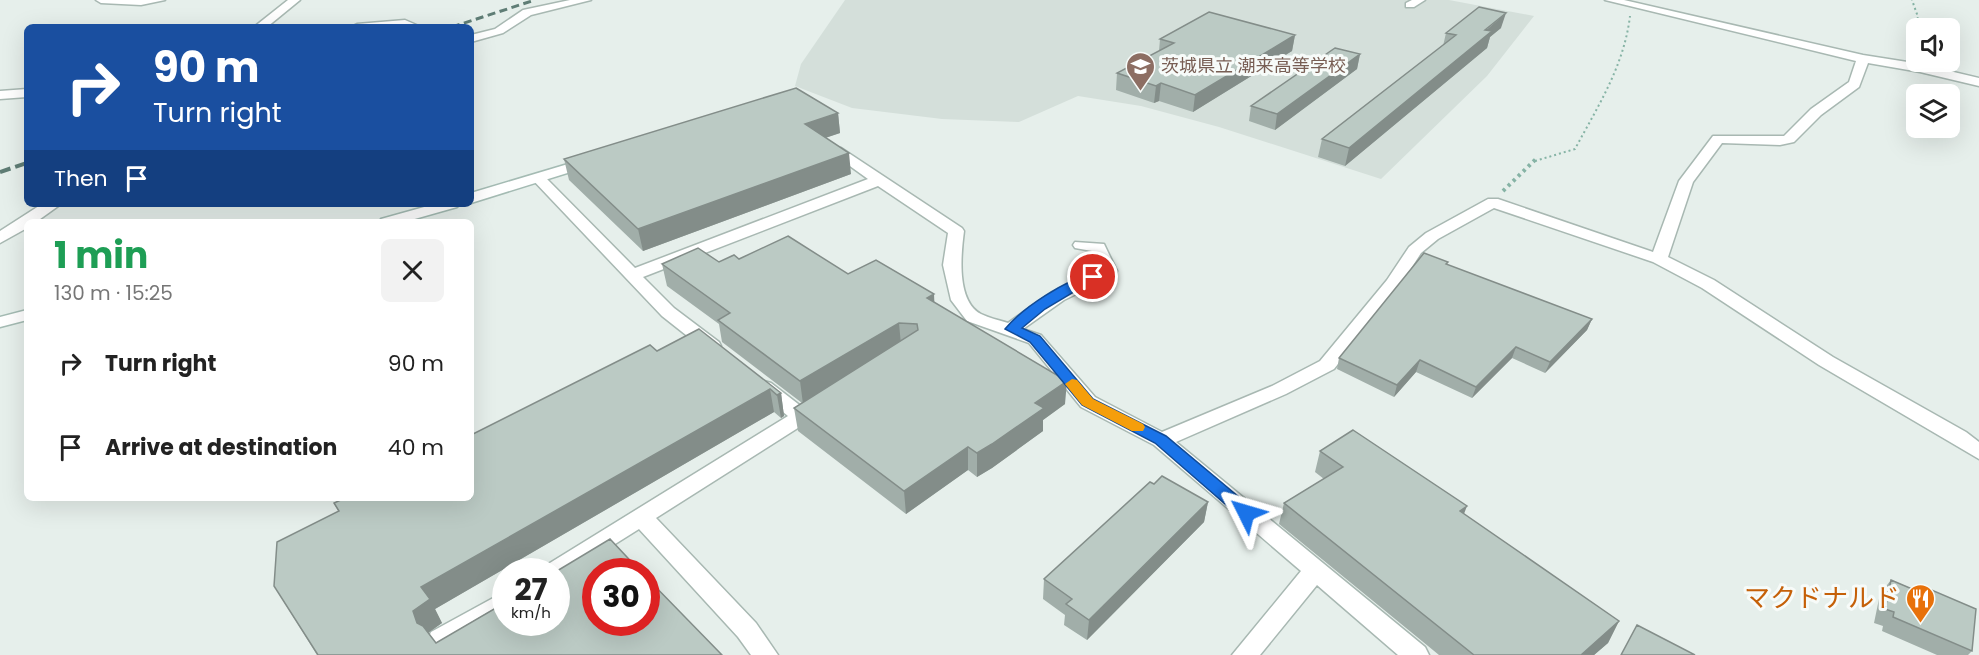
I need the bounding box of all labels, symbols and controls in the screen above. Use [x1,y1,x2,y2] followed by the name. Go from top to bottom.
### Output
[1906,18,1960,138] map controls
[1906,18,1960,72] button: sound
[153,38,260,97] text: 90 m
[54,48,132,126] icon: right
[1124,50,1156,92] school or university icon: 茨城県立 潮来高等学校
[1161,53,1346,78] place label: 茨城県立 潮来高等学校
[1906,84,1960,138] button: layers
[153,94,282,131] text: Turn right
[120,162,153,195] icon: arrive
[54,163,108,194] text: Then
[54,230,148,281] text: 1 min
[381,239,444,302] button: close
[1067,251,1118,302] pin
[1076,260,1109,293] icon: arrive
[54,279,173,307] text: 130 m · 15:25
[54,347,87,380] icon: right
[105,348,216,379] text: Turn right
[388,348,444,379] text: 90 m
[54,431,87,464] icon: arrive
[105,432,337,463] text: Arrive at destination
[388,432,444,463] text: 40 m
[1214,481,1278,545] position arrow
[582,558,660,636] speed limit sign: 30
[514,568,548,611] text: 27
[1744,580,1900,616] place label: マクドナルド
[1905,582,1937,624] restaurant icon: マクドナルド
[511,602,551,623] text: km/h

